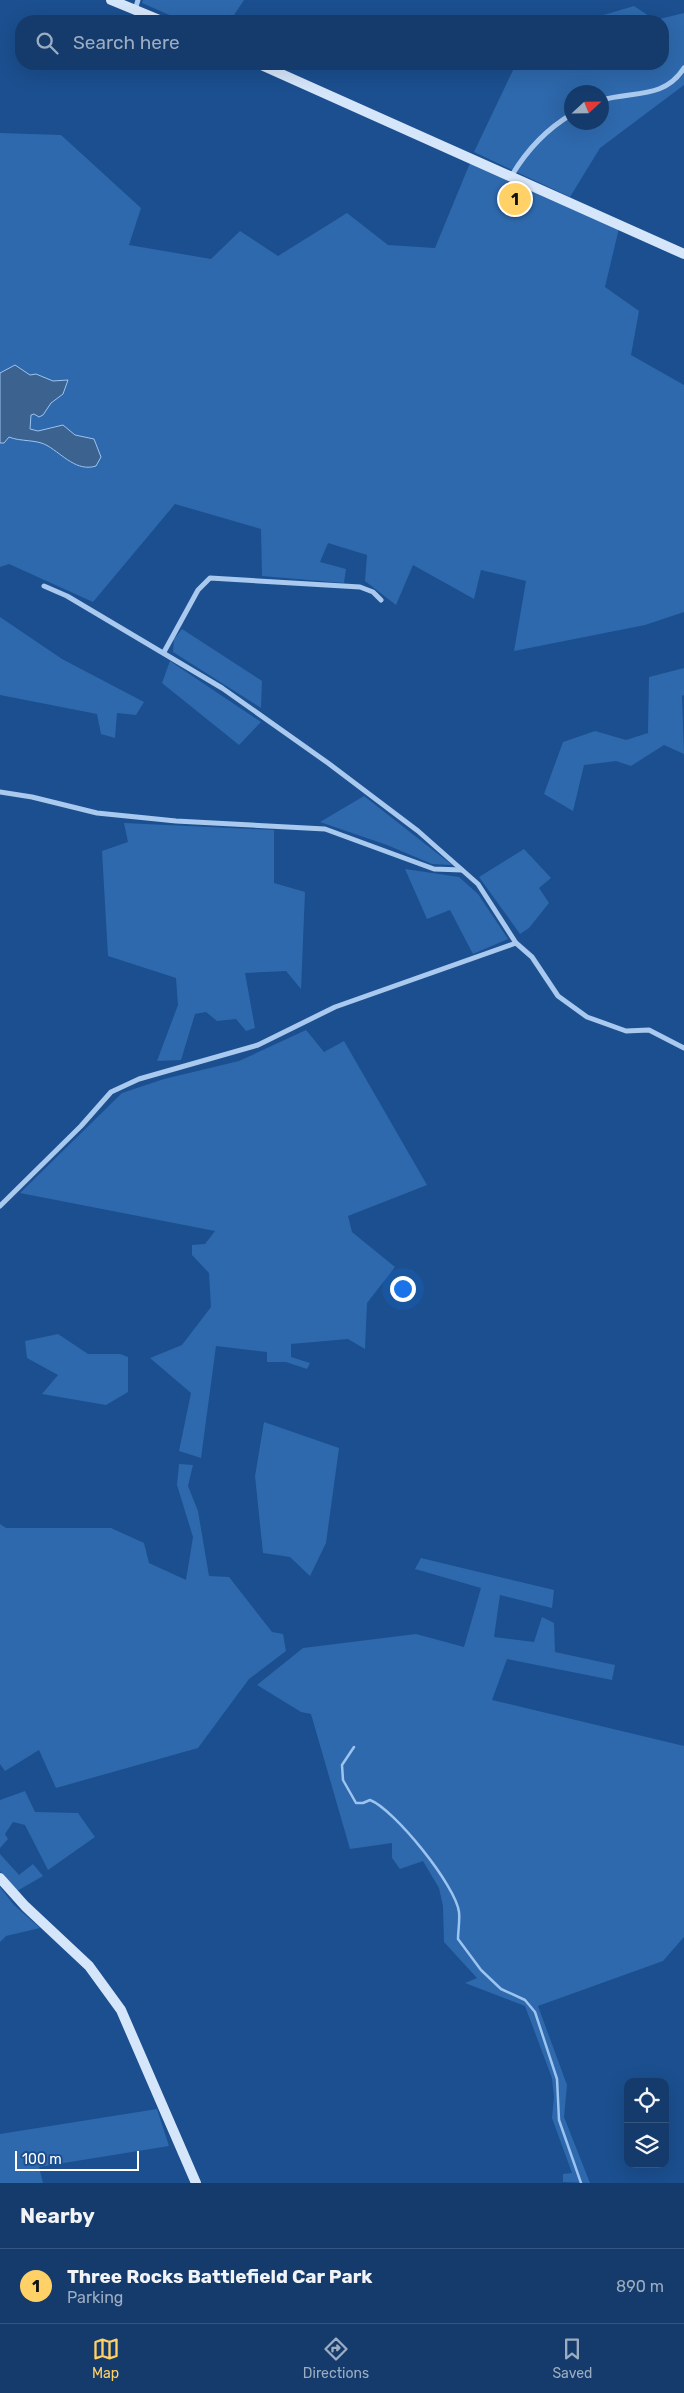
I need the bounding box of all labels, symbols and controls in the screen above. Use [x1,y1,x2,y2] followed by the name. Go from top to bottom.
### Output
[15,15,669,70] search box
[33,29,61,57] icon: search
[73,31,180,54] text: Search here
[564,85,609,130] north arrow
[499,180,531,218] pin: 1
[390,1276,416,1302] your location
[624,2078,669,2168] map controls
[624,2078,669,2123] button: locate
[624,2123,669,2168] button: layers
[15,2148,139,2171] scale bar
[22,2151,62,2168] text: 100 m
[20,2203,95,2228] text: Nearby
[67,2265,372,2288] text: Three Rocks Battlefield Car Park
[32,2277,40,2296] text: 1
[616,2277,664,2296] text: 890 m
[67,2288,123,2307] text: Parking
[92,2335,120,2382] tab: Map
[303,2335,369,2382] tab: Directions
[552,2335,592,2382] tab: Saved

